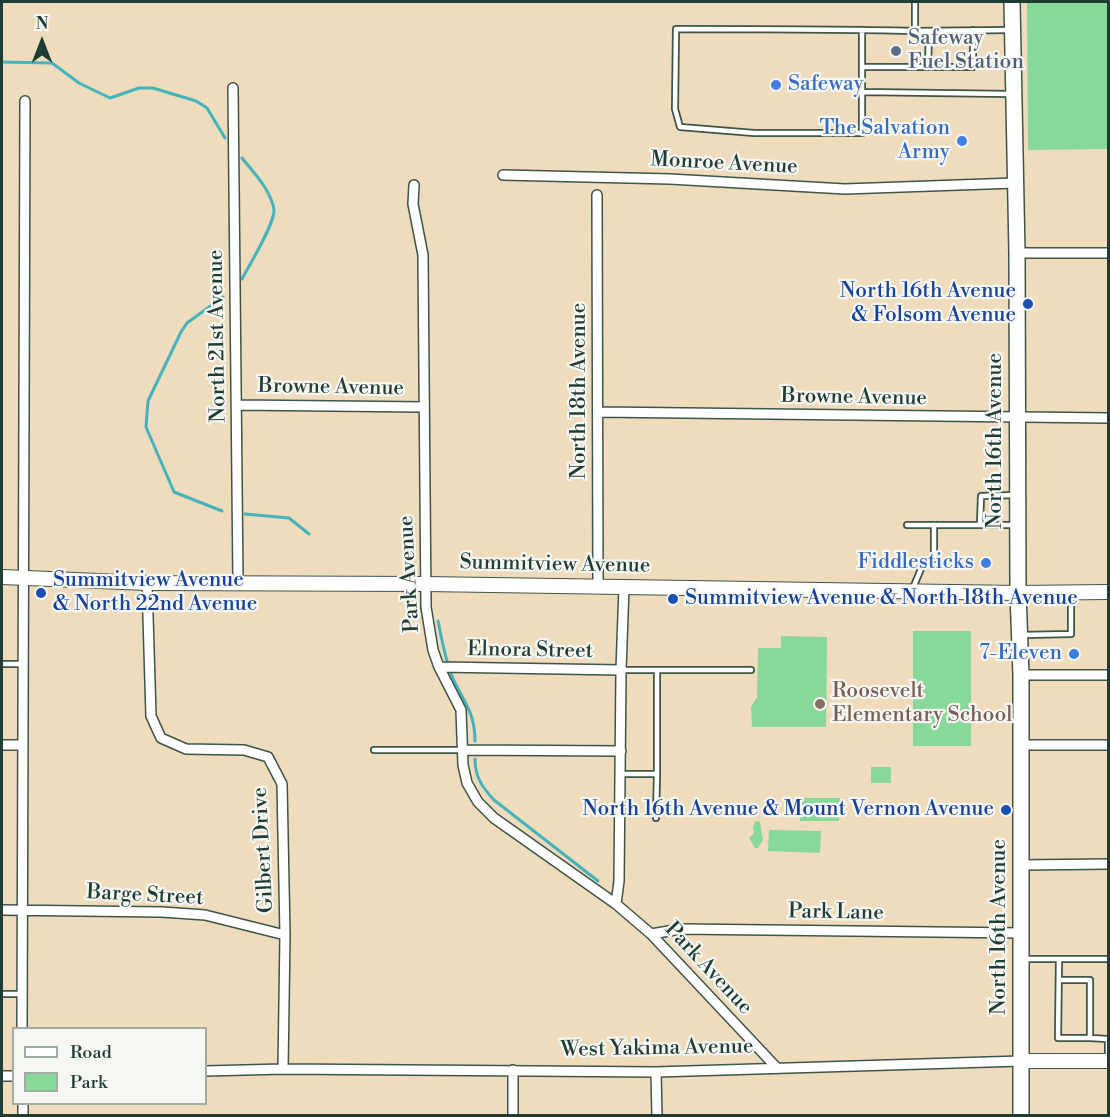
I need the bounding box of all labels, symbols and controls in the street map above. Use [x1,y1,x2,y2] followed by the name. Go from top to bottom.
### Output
[12,12,72,72] north arrow
[36,14,48,34] text: N
[908,26,1024,76] place label: Safeway Fuel Station
[889,44,903,58] marker: Safeway Fuel Station
[788,72,864,98] place label: Safeway
[769,78,783,92] marker: Safeway
[819,116,950,166] place label: The Salvation Army
[955,134,969,148] marker: The Salvation Army
[650,148,798,180] street label: Monroe Avenue
[204,249,232,423] street label: North 21st Avenue
[840,279,1016,329] place label: North 16th Avenue & Folsom Avenue
[1021,297,1035,311] marker: North 16th Avenue & Folsom Avenue
[567,303,593,479] street label: North 18th Avenue
[983,353,1009,529] street label: North 16th Avenue
[258,374,404,402] street label: Browne Avenue
[781,384,927,412] street label: Browne Avenue
[394,515,426,633] street label: Park Avenue
[857,550,974,576] place label: Fiddlesticks
[459,551,651,579] street label: Summitview Avenue
[979,556,993,570] marker: Fiddlesticks
[53,568,257,618] place label: Summitview Avenue & North 22nd Avenue
[34,586,48,600] marker: Summitview Avenue & North 22nd Avenue
[685,586,1078,612] place label: Summitview Avenue & North 18th Avenue
[666,592,680,606] marker: Summitview Avenue & North 18th Avenue
[467,637,593,665] street label: Elnora Street
[979,641,1062,667] place label: 7-Eleven
[1067,647,1081,661] marker: 7-Eleven
[832,679,1012,729] place label: Roosevelt Elementary School
[813,697,827,711] marker: Roosevelt Elementary School
[248,786,280,914] street label: Gilbert Drive
[582,797,994,823] place label: North 16th Avenue & Mount Vernon Avenue
[999,803,1013,817] marker: North 16th Avenue & Mount Vernon Avenue
[987,839,1013,1015] street label: North 16th Avenue
[86,880,204,912] street label: Barge Street
[788,900,884,926] street label: Park Lane
[659,918,757,1020] street label: Park Avenue
[12,1027,207,1105] legend
[560,1035,754,1063] street label: West Yakima Avenue
[70,1041,112,1064] text: Road
[70,1071,107,1094] text: Park

